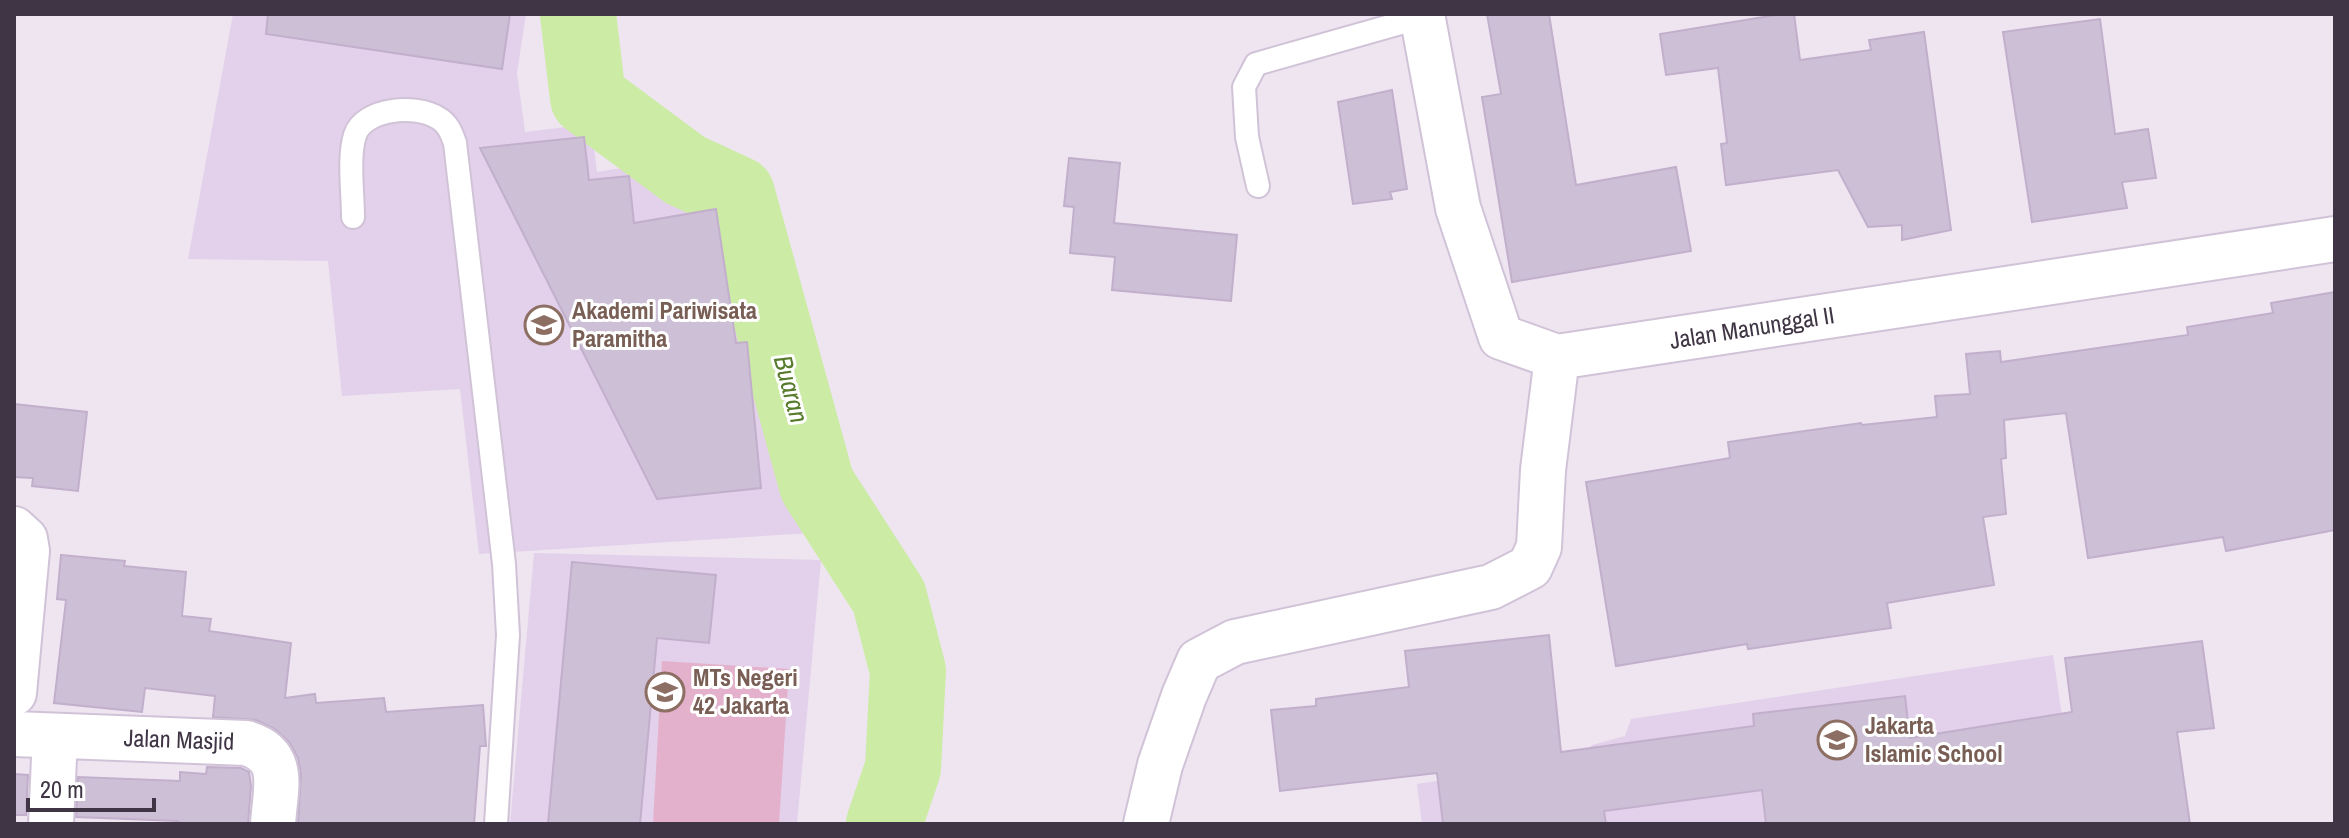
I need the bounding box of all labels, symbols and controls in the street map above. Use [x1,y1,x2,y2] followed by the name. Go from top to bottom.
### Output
[572,294,757,354] place label: Akademi Pariwisata Paramitha
[1667,298,1836,356] street label: Jalan Manunggal II
[523,304,565,346] school or university icon: Akademi Pariwisata Paramitha
[766,351,817,427] water label: Buaran
[693,661,798,721] place label: MTs Negeri 42 Jakarta
[644,671,686,713] school or university icon: MTs Negeri 42 Jakarta
[1865,709,2003,769] place label: Jakarta Islamic School
[1816,719,1858,761] school or university icon: Jakarta Islamic School
[123,721,235,757] street label: Jalan Masjid
[28,762,154,812] scale bar
[40,773,84,805] text: 20 m

